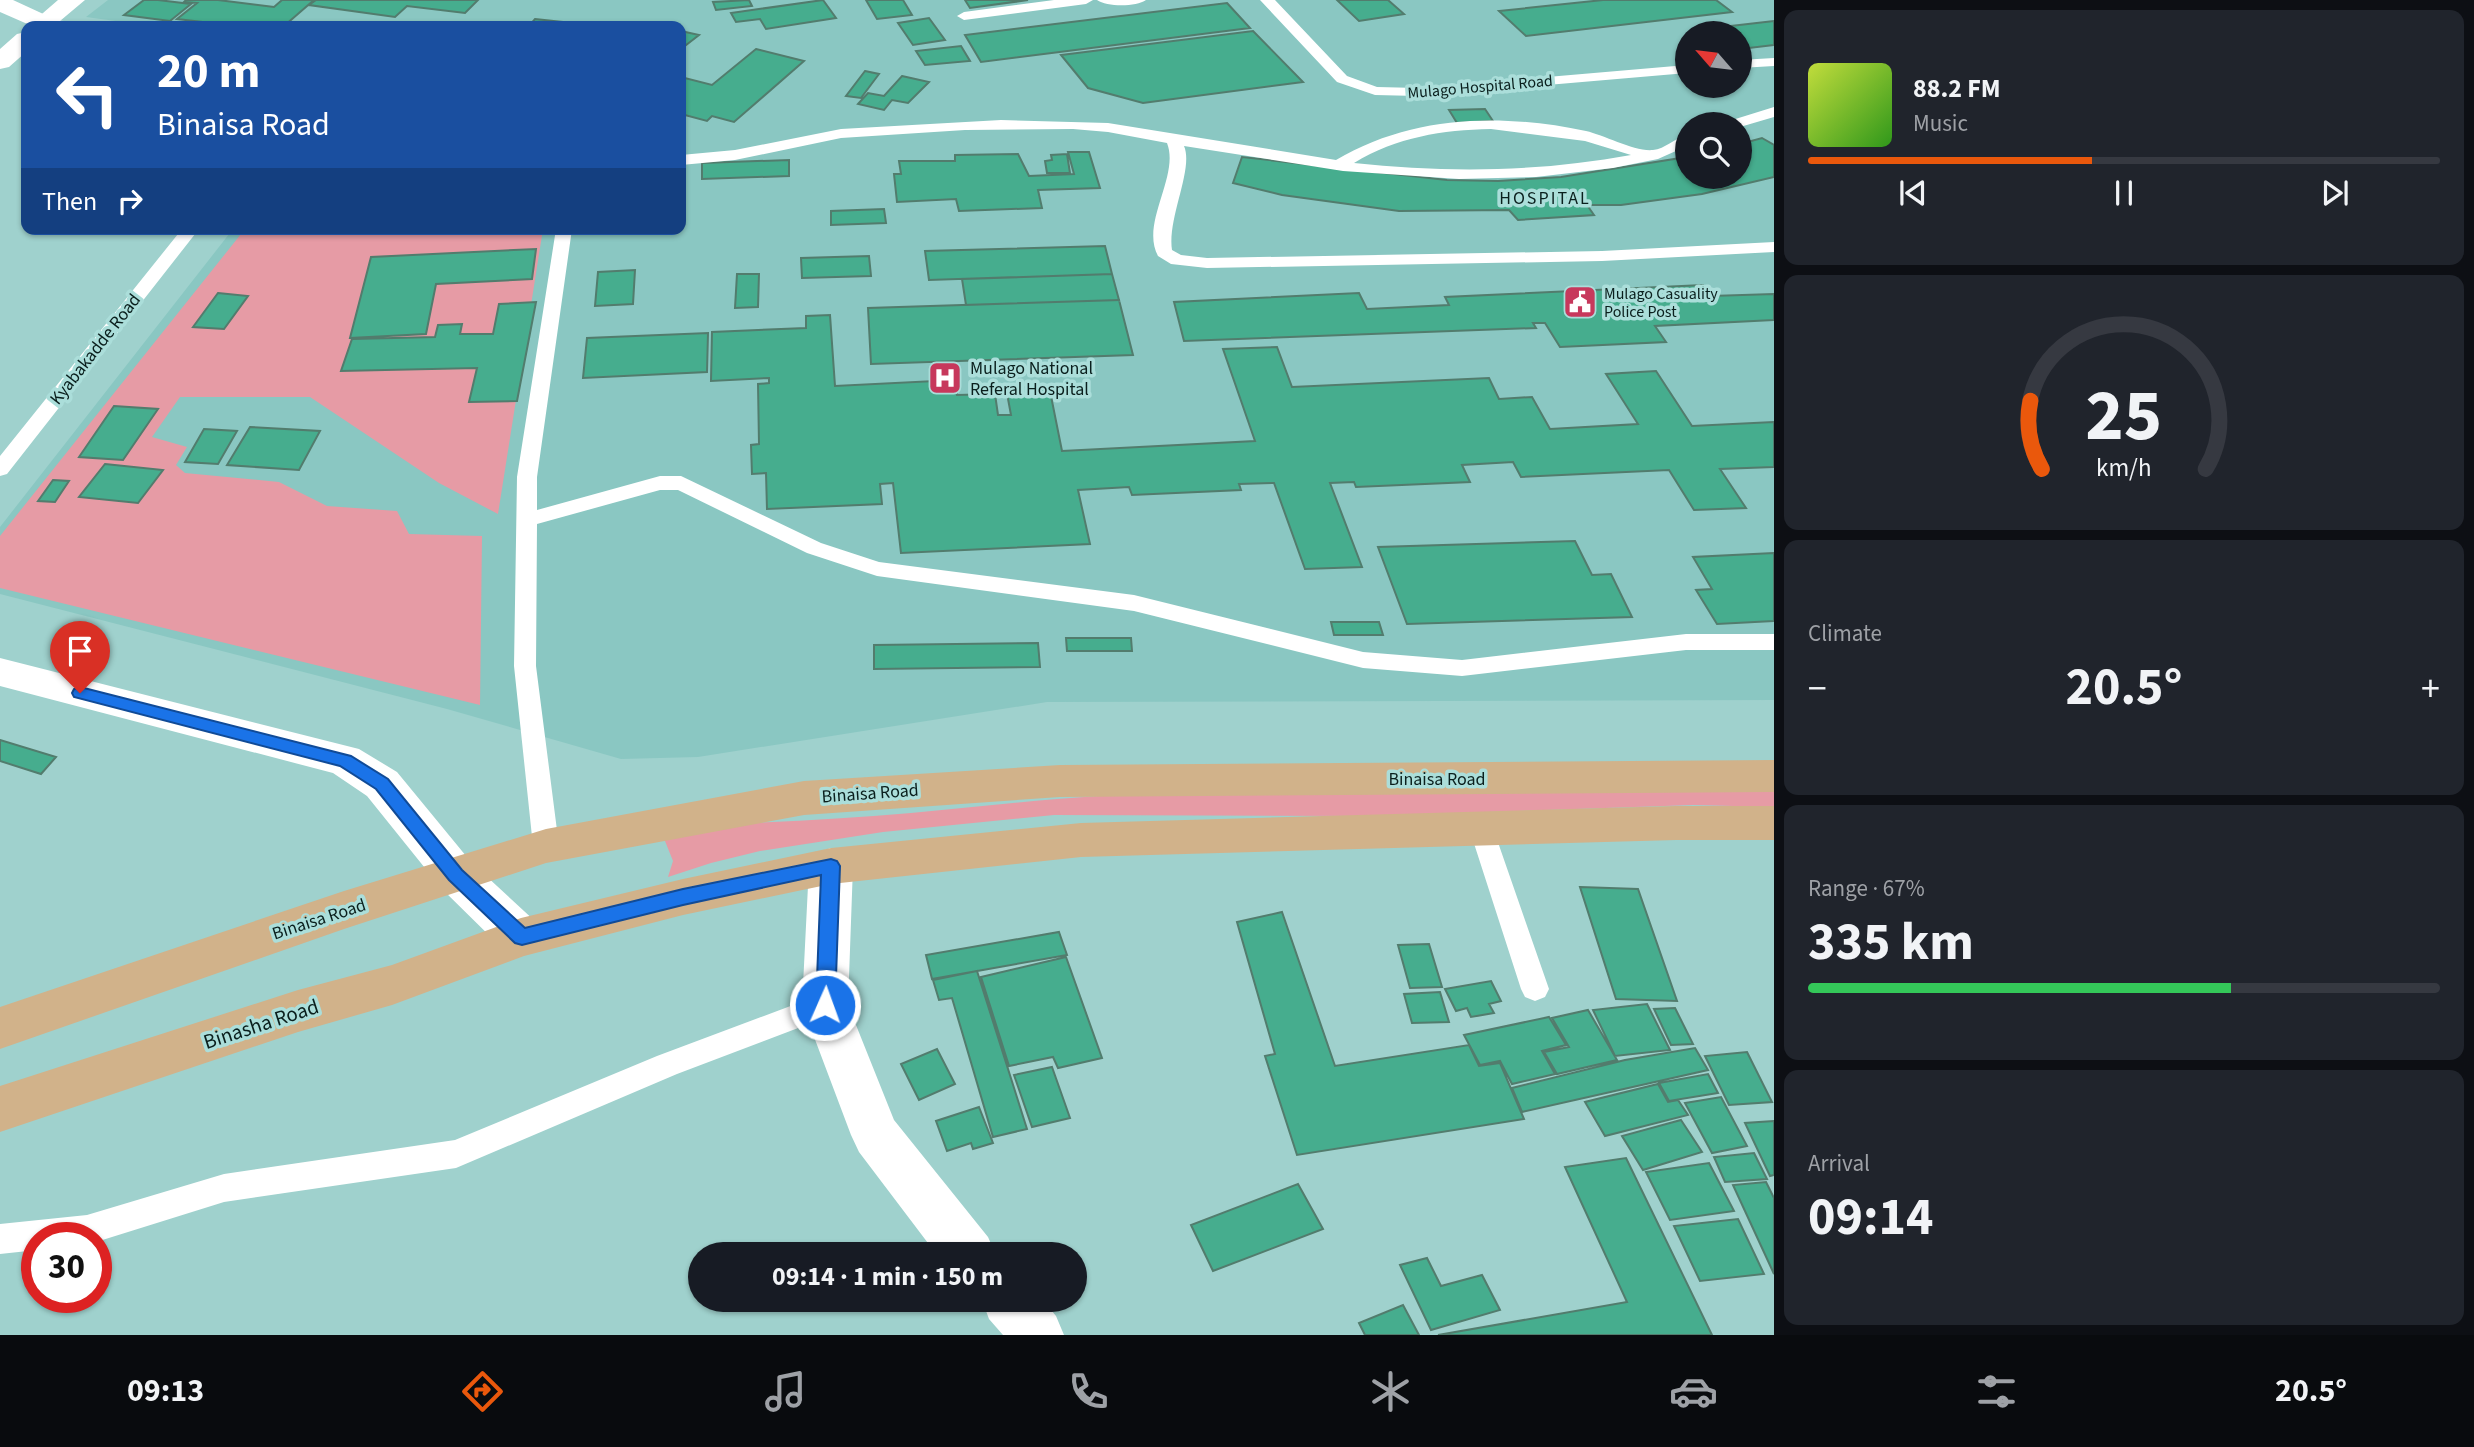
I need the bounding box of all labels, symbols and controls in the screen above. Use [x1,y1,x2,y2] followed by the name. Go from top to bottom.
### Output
[1675,21,1752,98] north arrow
[1675,21,1752,189] map controls
[157,37,261,107] text: 20 m
[42,49,133,140] icon: left
[1407,70,1554,104] street label: Mulago Hospital Road
[1913,70,2001,107] text: 88.2 FM
[157,102,330,148] text: Binaisa Road
[1913,107,1968,140] text: Music
[1675,112,1752,189] button: search
[1894,174,1932,212] icon: previous
[2105,174,2143,212] icon: pause
[2316,174,2354,212] icon: next
[111,182,149,220] icon: right
[42,183,97,220] text: Then
[1499,186,1591,211] district label: HOSPITAL
[1561,283,1599,321] public building icon: Mulago Casuality Police Post
[1604,283,1718,323] place label: Mulago Casuality Police Post
[44,288,147,410] street label: Kyabakadde Road
[970,356,1093,402] place label: Mulago National Referal Hospital
[926,359,964,397] hospital icon: Mulago National Referal Hospital
[2086,364,2162,468] text: 25
[2096,449,2152,485] text: km/h
[1808,617,1882,650] text: Climate
[50,621,110,693] pin
[61,632,99,670] icon: arrive
[2066,651,2182,725] text: 20.5°
[1808,662,1827,716] text: −
[2421,662,2440,716] text: +
[1388,767,1486,792] street label: Binaisa Road
[821,778,919,809] street label: Binaisa Road
[1808,872,1925,905] text: Range · 67%
[269,893,369,946] street label: Binaisa Road
[1808,906,1974,980] text: 335 km
[788,968,862,1042] position arrow
[199,991,323,1057] street label: Binasha Road
[1808,1147,1870,1180] text: Arrival
[1808,1181,1933,1255] text: 09:14
[21,1222,112,1313] speed limit sign: 30
[772,1258,1003,1295] text: 09:14 · 1 min · 150 m
[458,1367,507,1416] icon: directions
[761,1367,810,1416] icon: music
[1064,1367,1113,1416] icon: phone
[1366,1367,1415,1416] icon: climate
[1669,1367,1718,1416] icon: car
[1972,1367,2021,1416] icon: filters
[127,1368,204,1414] text: 09:13
[2275,1368,2347,1414] text: 20.5°

